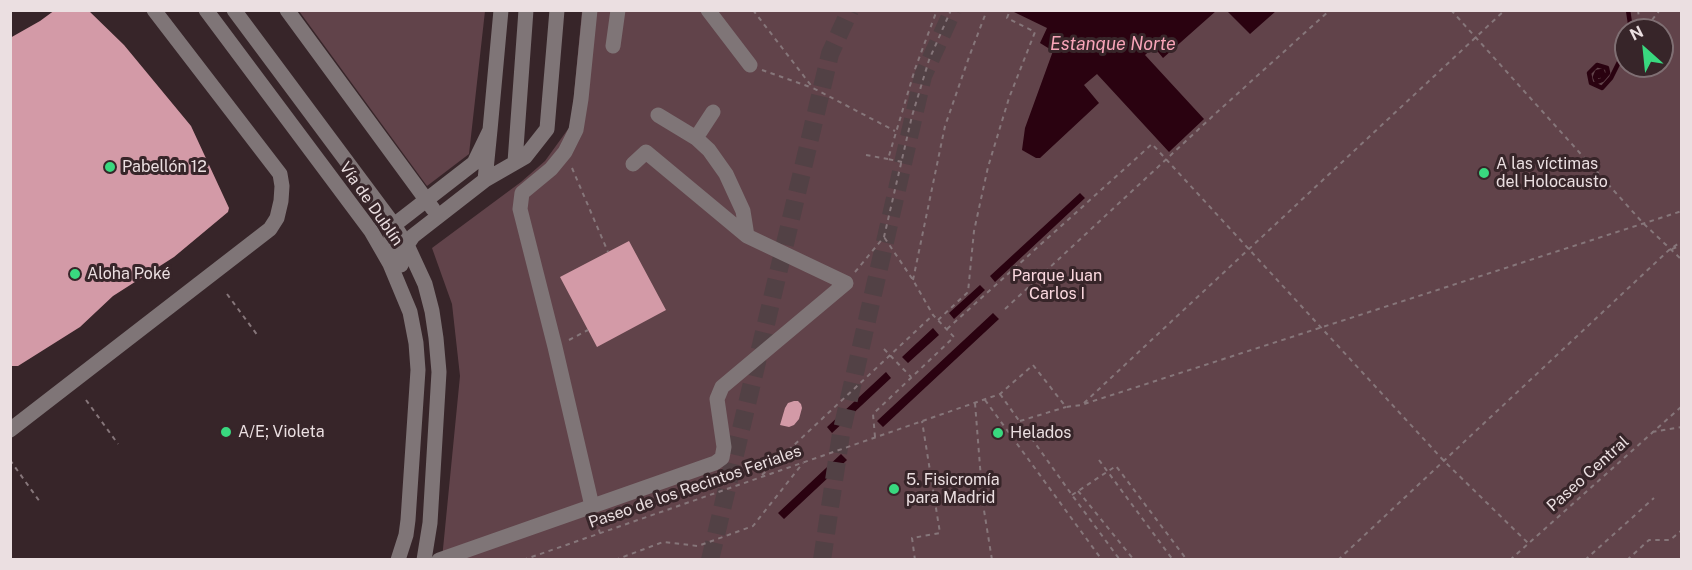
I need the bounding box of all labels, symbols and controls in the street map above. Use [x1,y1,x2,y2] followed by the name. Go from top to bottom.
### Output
[1614,18,1674,78] north arrow
[1627,22,1646,45] text: N
[1050,33,1176,55] water label: Estanque Norte
[1496,154,1608,192] place label: A las víctimas del Holocausto
[122,157,207,177] place label: Pabellón 12
[335,158,407,250] street label: Vía de Dublín
[103,160,117,174] marker: Pabellón 12
[1477,166,1491,180] marker: A las víctimas del Holocausto
[87,264,171,284] place label: Aloha Poké
[1012,266,1102,304] park label: Parque Juan Carlos I
[68,267,82,281] marker: Aloha Poké
[238,422,325,442] place label: A/E; Violeta
[1010,423,1071,443] place label: Helados
[219,425,233,439] marker: A/E; Violeta
[991,426,1005,440] marker: Helados
[1543,432,1633,516] street label: Paseo Central
[586,441,804,533] street label: Paseo de los Recintos Feriales
[906,470,1000,508] place label: 5. Fisicromía para Madrid
[887,482,901,496] marker: 5. Fisicromía para Madrid

